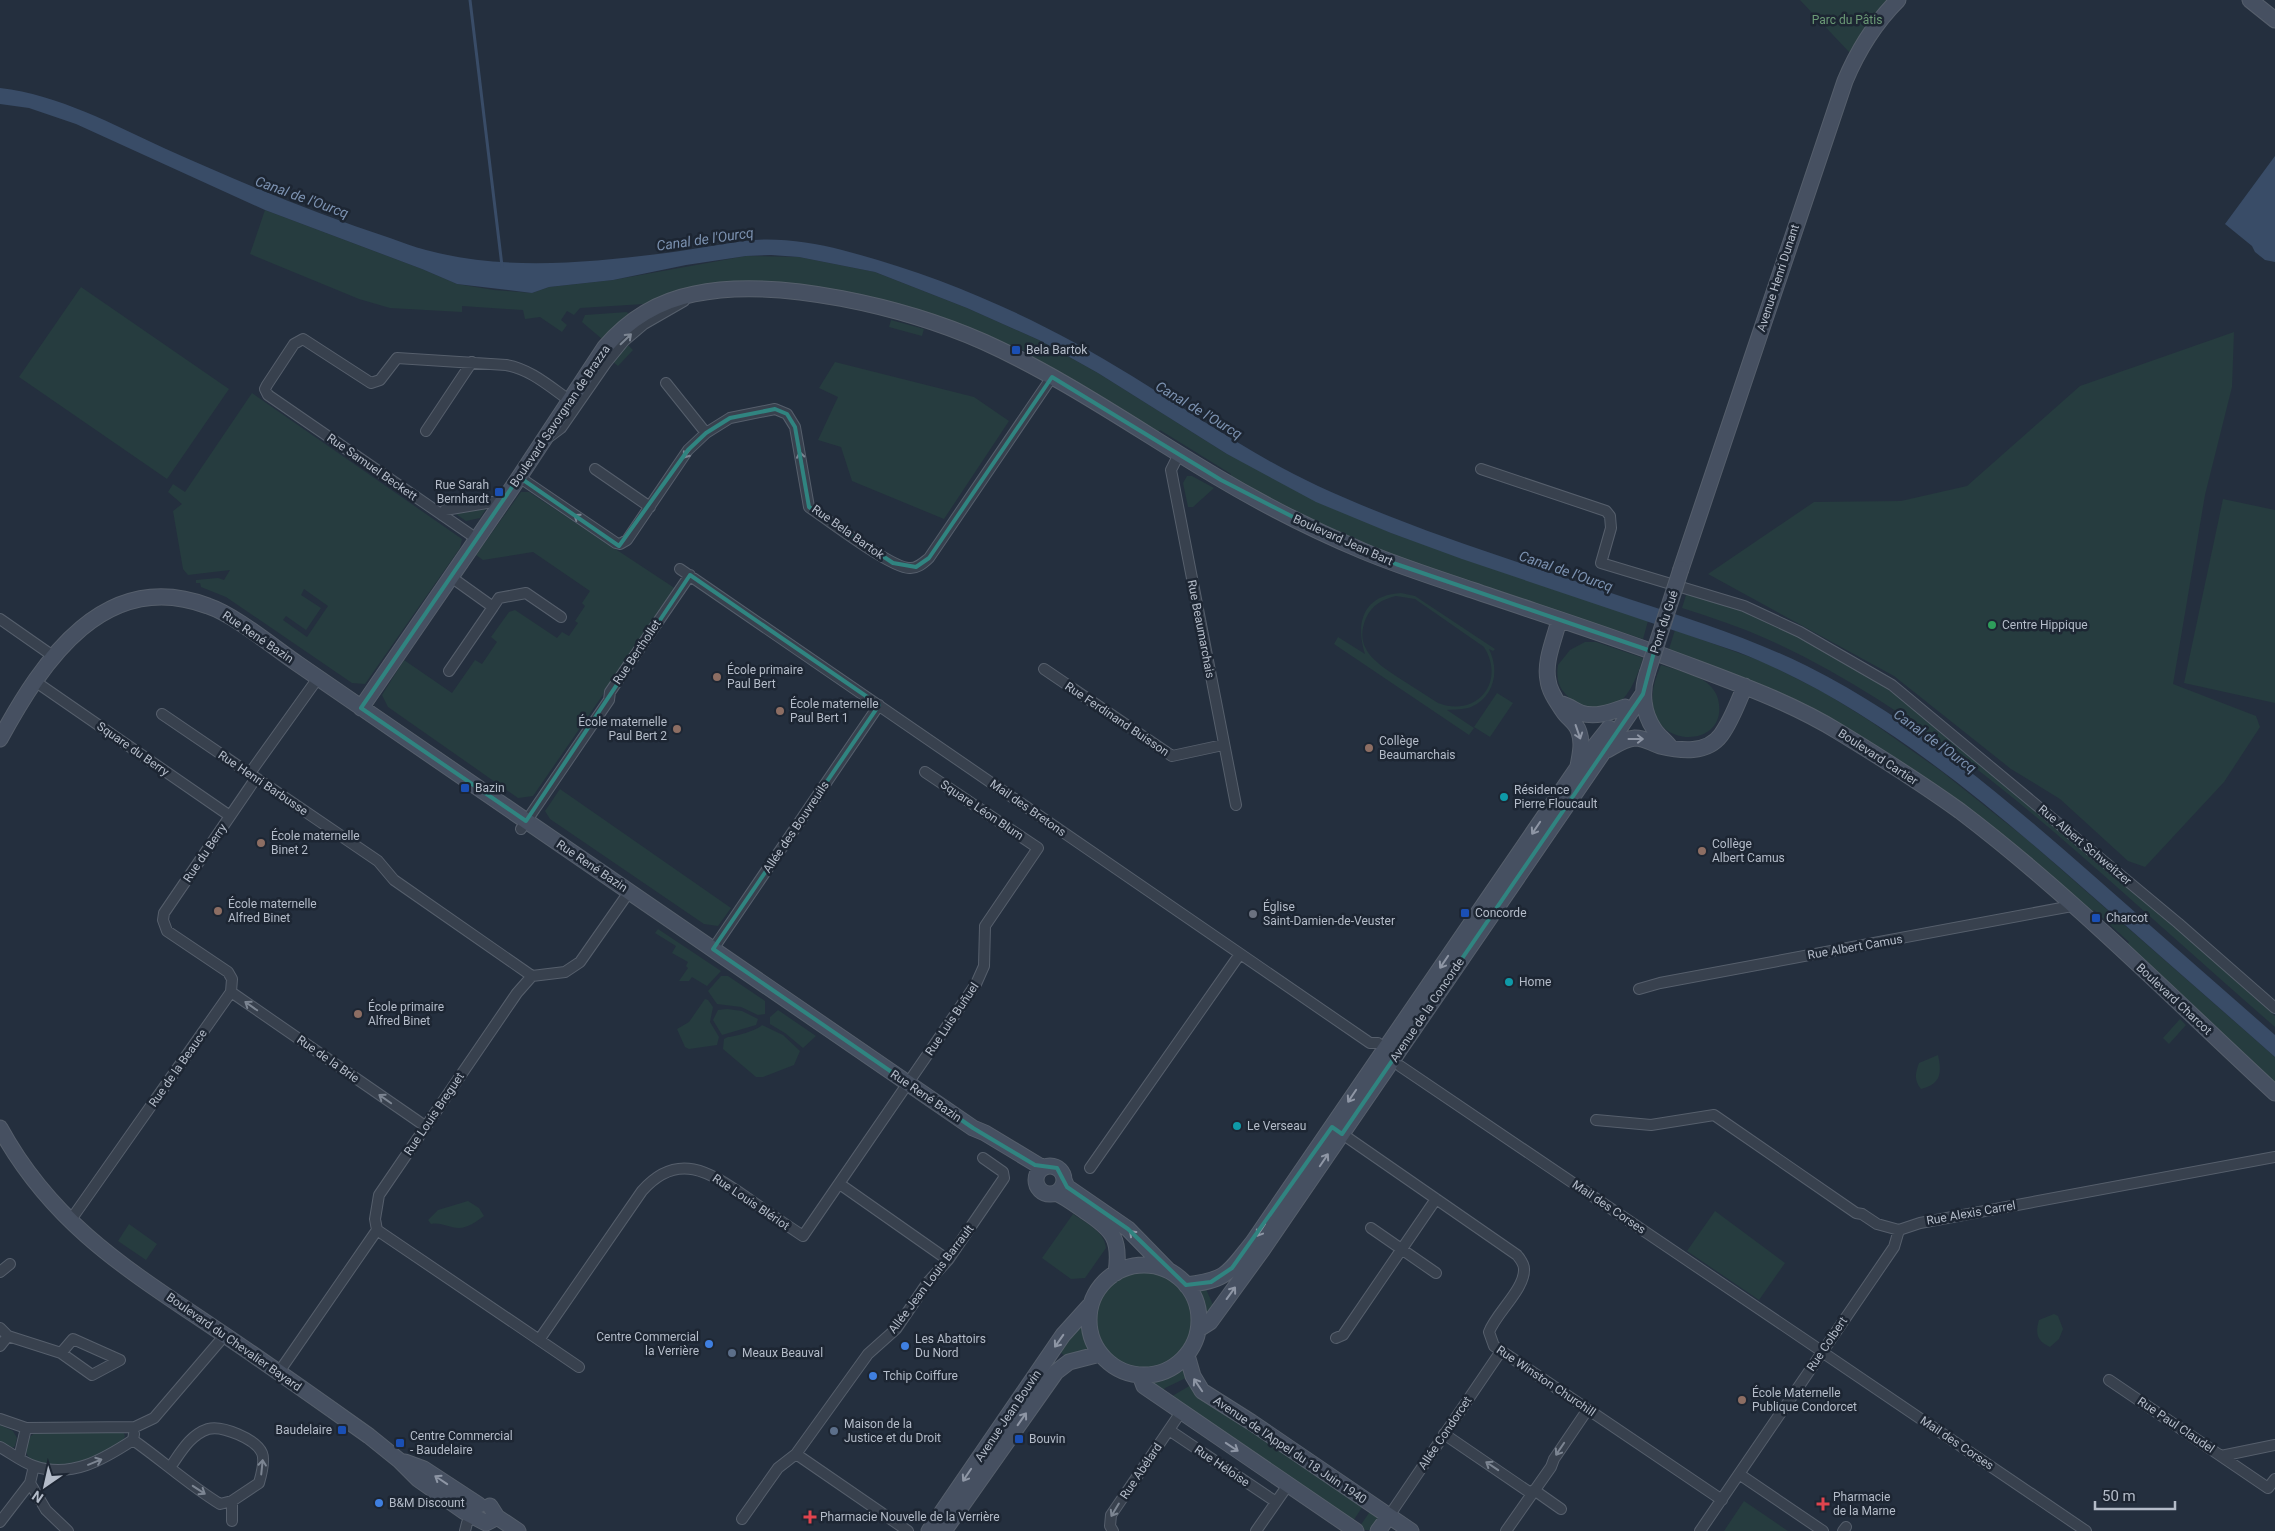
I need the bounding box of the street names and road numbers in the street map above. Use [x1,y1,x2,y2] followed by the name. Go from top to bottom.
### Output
[1754,223,1802,333] street label: Avenue Henri Dunant
[507,342,613,490] street label: Boulevard Savorgnan de Brazza
[324,431,420,503] street label: Rue Samuel Beckett
[809,502,887,563] street label: Rue Bela Bartok
[1291,512,1395,568] street label: Boulevard Jean Bart
[1185,579,1217,679] street label: Rue Beaumarchais
[1647,589,1681,655] street label: Pont du Gué
[220,608,296,666] street label: Rue René Bazin
[610,617,664,687] street label: Rue Berthollet
[1062,679,1172,759] street label: Rue Ferdinand Buisson
[94,719,172,779] street label: Square du Berry
[1836,726,1920,788] street label: Boulevard Cartier
[216,748,310,818] street label: Rue Henri Barbusse
[938,777,1026,843] street label: Square Léon Blum
[987,777,1069,839] street label: Mail des Bretons
[760,779,832,875] street label: Allée des Bouvreuils
[2036,802,2134,888] street label: Rue Albert Schweitzer
[180,821,230,885] street label: Rue du Berry
[554,837,630,895] street label: Rue René Bazin
[1806,932,1904,962] street label: Rue Albert Camus
[1387,955,1467,1065] street label: Avenue de la Concorde
[2133,960,2215,1038] street label: Boulevard Charcot
[922,980,982,1058] street label: Rue Luis Buñuel
[146,1027,210,1109] street label: Rue de la Beauce
[294,1032,362,1086] street label: Rue de la Brie
[888,1067,964,1125] street label: Rue René Bazin
[401,1070,467,1158] street label: Rue Louis Breguet
[710,1171,792,1233] street label: Rue Louis Blériot
[1570,1177,1648,1237] street label: Mail des Corses
[1925,1198,2017,1228] street label: Rue Alexis Carrel
[886,1222,976,1336] street label: Allée Jean Louis Barrault
[164,1290,304,1394] street label: Boulevard du Chevalier Bayard
[1804,1314,1850,1374] street label: Rue Colbert
[1494,1343,1598,1419] street label: Rue Winston Churchill
[972,1367,1044,1465] street label: Avenue Jean Bouvin
[1211,1393,1369,1507] street label: Avenue de l'Appel du 18 Juin 1940
[1415,1394,1475,1472] street label: Allée Condorcet
[2135,1394,2217,1456] street label: Rue Paul Claudel
[1918,1413,1996,1473] street label: Mail des Corses
[1117,1440,1165,1502] street label: Rue Abélard
[1192,1442,1252,1490] street label: Rue Héloise

